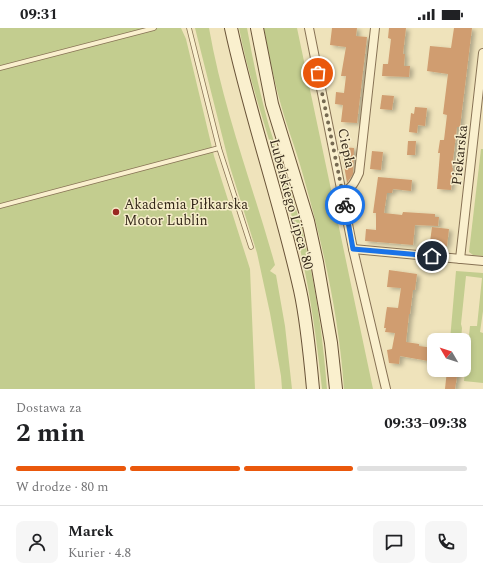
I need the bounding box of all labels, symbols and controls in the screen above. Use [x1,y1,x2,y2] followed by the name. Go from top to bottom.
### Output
[20,3,58,26] text: 09:31
[301,56,335,90] pin
[307,62,329,84] icon: bag
[446,124,473,186] street label: Piekarska
[332,126,361,170] street label: Ciepła
[264,136,319,272] street label: Lubelskiego Lipca '80
[325,185,365,225] courier
[124,194,248,231] place label: Akademia Piłkarska Motor Lublin
[334,194,356,216] icon: bike
[111,207,121,217] marker: Akademia Piłkarska Motor Lublin
[415,239,449,273] pin
[421,245,443,267] icon: home
[427,333,471,377] north arrow
[427,333,471,377] map controls
[16,398,82,418] text: Dostawa za
[384,412,467,435] text: 09:33–09:38
[16,413,85,453] text: 2 min
[16,477,108,497] text: W drodze · 80 m
[68,520,114,543] text: Marek
[16,521,58,563] button: person
[373,521,415,563] button: chat
[425,521,467,563] button: phone
[68,543,131,563] text: Kurier · 4.8

